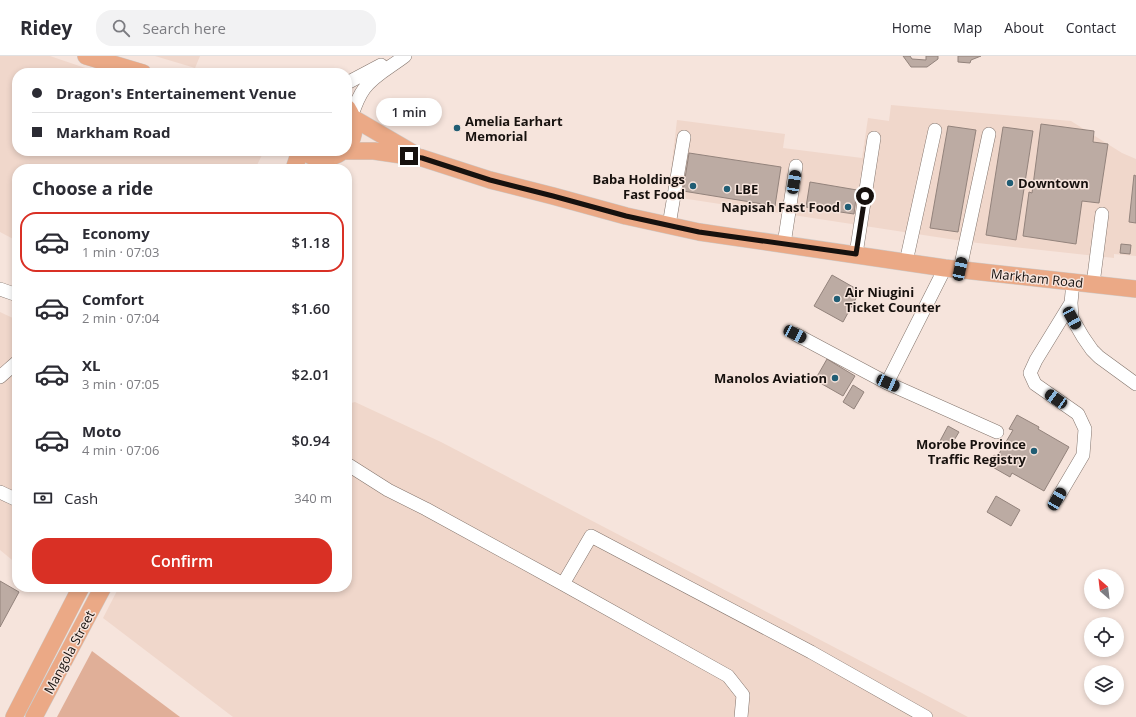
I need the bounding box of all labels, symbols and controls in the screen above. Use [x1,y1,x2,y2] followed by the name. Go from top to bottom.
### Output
[96,10,376,46] search box
[20,15,72,41] text: Ridey
[110,17,132,39] icon: search
[142,18,226,38] text: Search here
[892,18,931,37] text: Home
[953,18,982,37] text: Map
[1004,18,1044,37] text: About
[1066,18,1116,37] text: Contact
[56,83,296,103] text: Dragon's Entertainement Venue
[376,98,442,126] callout: 1 min
[391,103,427,121] text: 1 min
[465,112,563,145] place label: Amelia Earhart Memorial
[56,122,171,142] text: Markham Road
[452,123,462,133] marker: Amelia Earhart Memorial
[400,147,418,165] route end
[786,169,802,195] car
[592,170,685,203] place label: Baba Holdings Fast Food
[1018,174,1089,192] place label: Downtown
[32,176,153,200] text: Choose a ride
[1005,178,1015,188] marker: Downtown
[735,180,758,198] place label: LBE
[688,181,698,191] marker: Baba Holdings Fast Food
[722,184,732,194] marker: LBE
[856,187,874,205] route start
[721,198,840,216] place label: Napisah Fast Food
[843,202,853,212] marker: Napisah Fast Food
[82,223,150,243] text: Economy
[34,224,70,260] icon: car
[292,232,330,252] text: $1.18
[82,243,159,261] text: 1 min · 07:03
[952,256,968,282] car
[990,264,1084,292] street label: Markham Road
[845,283,941,316] place label: Air Niugini Ticket Counter
[82,289,144,309] text: Comfort
[34,290,70,326] icon: car
[832,294,842,304] marker: Air Niugini Ticket Counter
[292,298,330,318] text: $1.60
[1061,305,1083,331] car
[82,309,159,327] text: 2 min · 07:04
[782,323,808,345] car
[82,355,100,375] text: XL
[34,356,70,392] icon: car
[292,364,330,384] text: $2.01
[714,369,827,387] place label: Manolos Aviation
[830,373,840,383] marker: Manolos Aviation
[875,373,901,393] car
[82,375,159,393] text: 3 min · 07:05
[1043,387,1069,411] car
[82,421,121,441] text: Moto
[34,422,70,458] icon: car
[292,430,330,450] text: $0.94
[916,435,1027,468] place label: Morobe Province Traffic Registry
[82,441,159,459] text: 4 min · 07:06
[1029,446,1039,456] marker: Morobe Province Traffic Registry
[1046,486,1068,512] car
[32,487,54,509] icon: cash
[64,488,98,508] text: Cash
[294,489,332,507] text: 340 m
[32,538,332,584] button: Confirm
[1084,569,1124,609] north arrow
[1084,569,1124,705] map controls
[39,607,99,697] street label: Mangola Street
[1084,617,1124,657] button: locate
[1084,665,1124,705] button: layers

